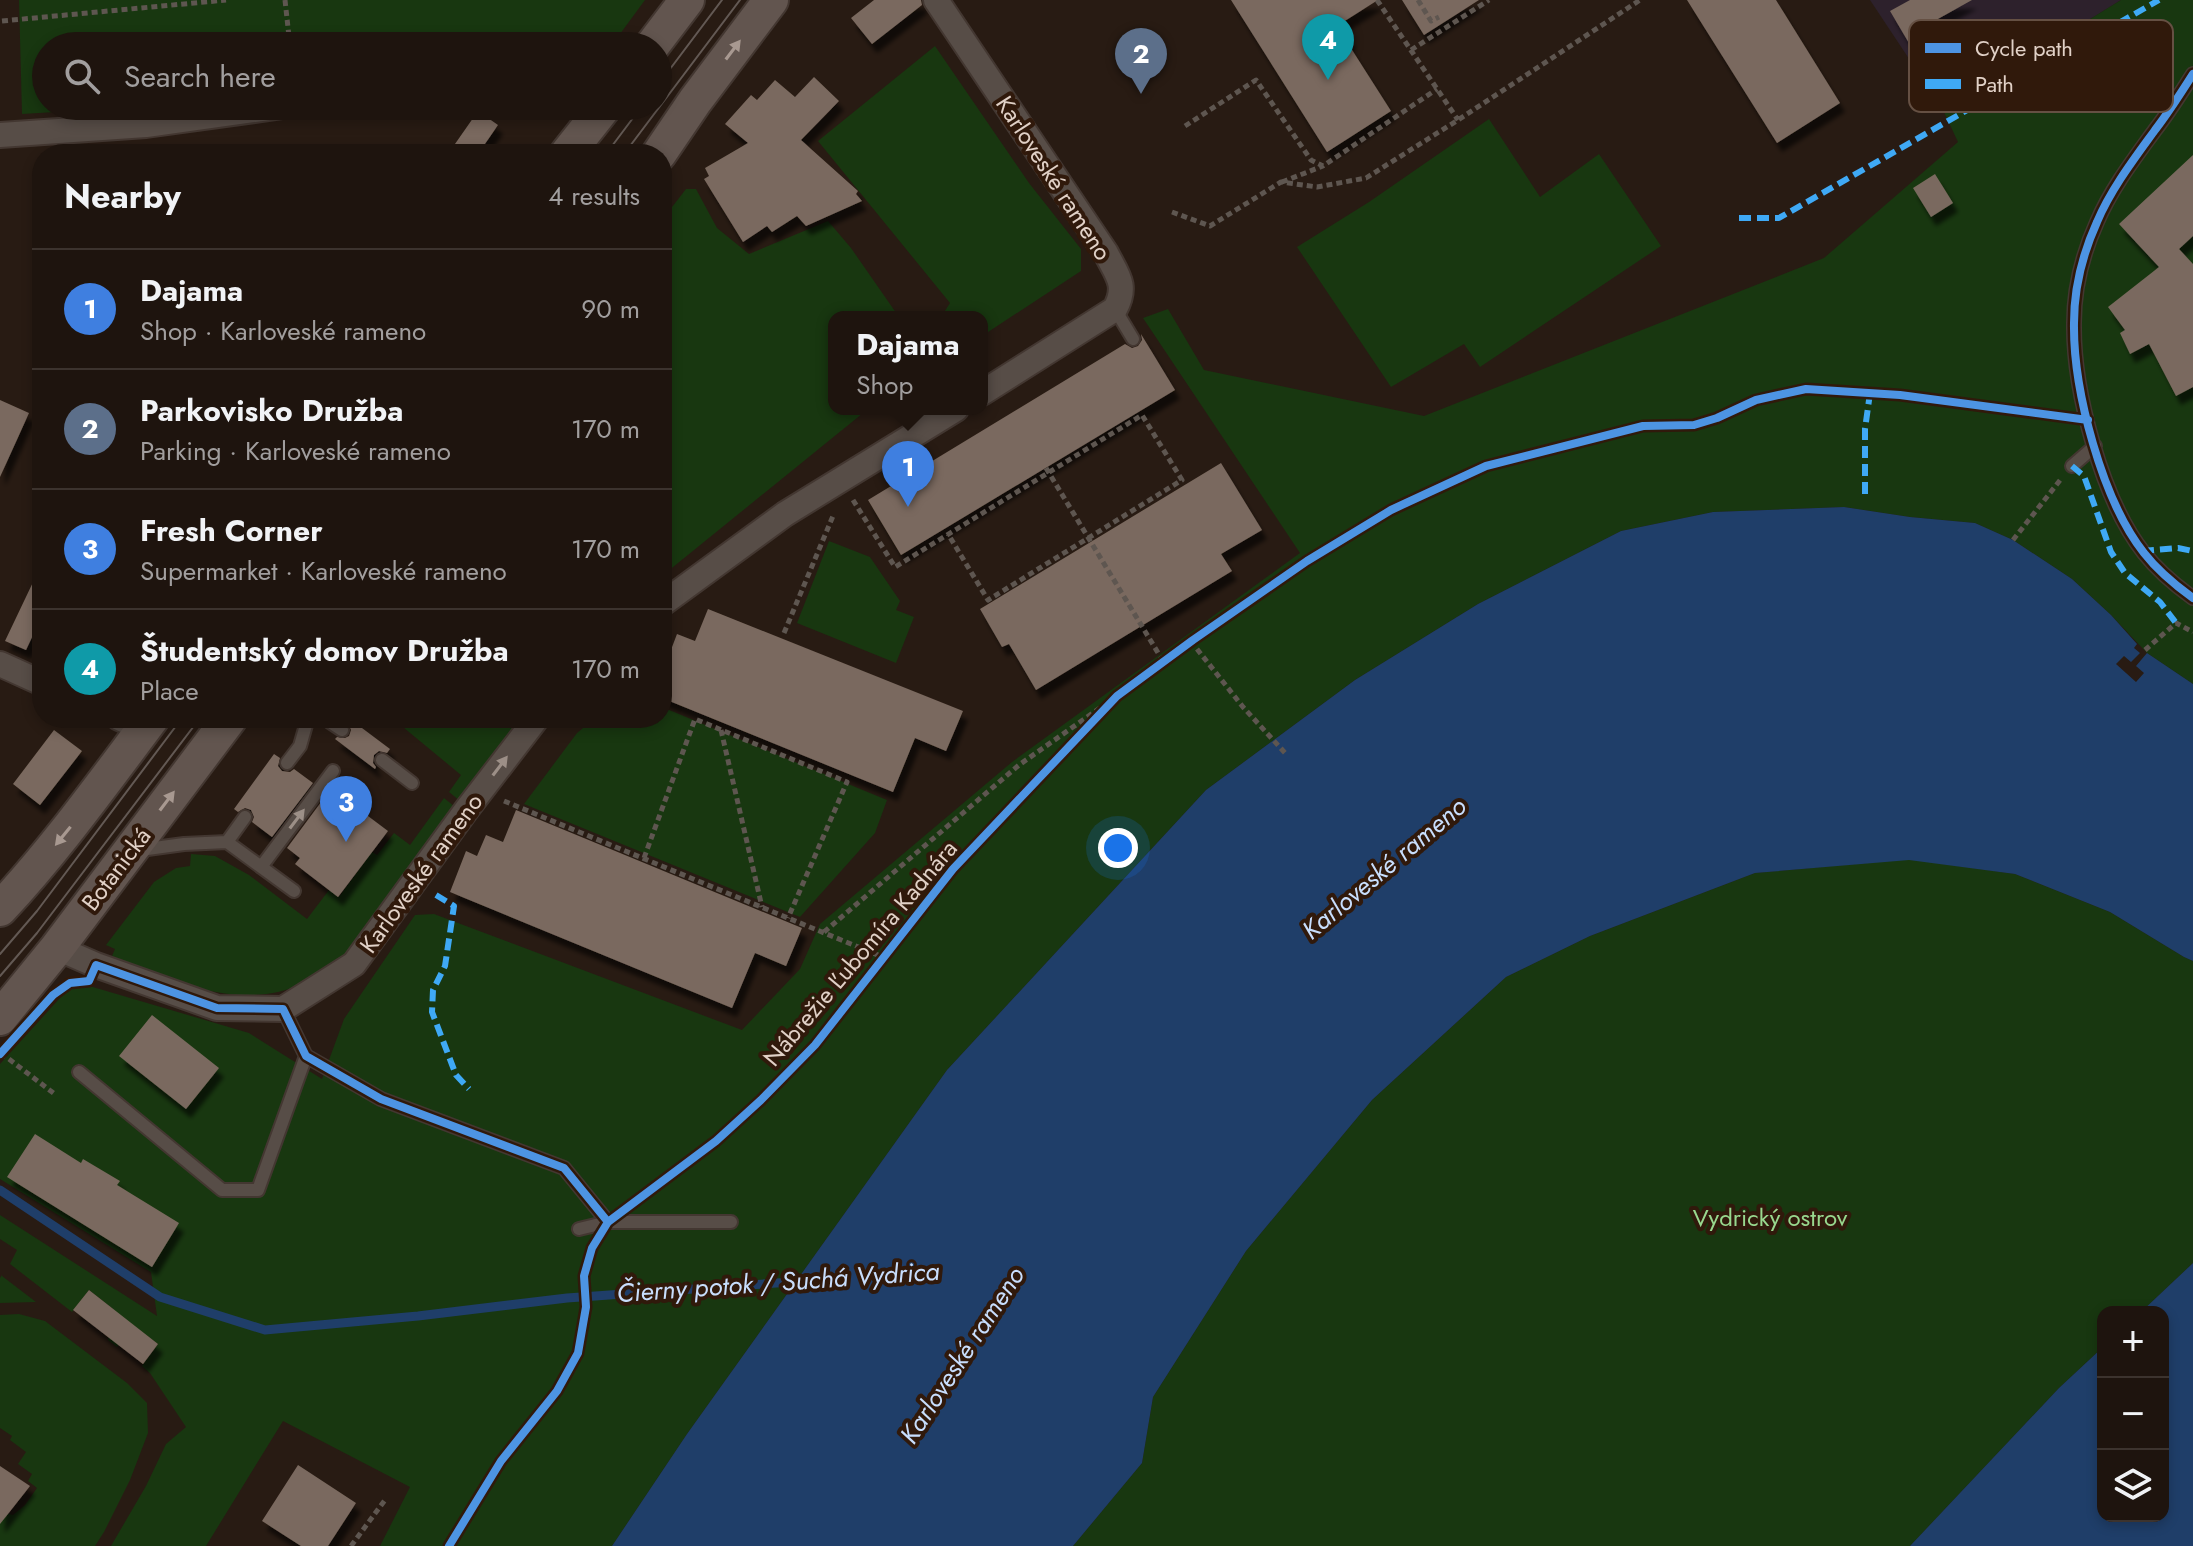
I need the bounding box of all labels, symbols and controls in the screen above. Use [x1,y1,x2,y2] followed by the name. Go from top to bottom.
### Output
[1302,14,1354,80] pin: 4
[1909,20,2173,112] legend
[1115,28,1167,94] pin: 2
[32,32,672,120] search box
[1975,32,2073,64] text: Cycle path
[724,40,740,61] one-way arrow
[60,54,104,98] icon: search
[124,55,276,98] text: Search here
[1975,68,2014,100] text: Path
[988,89,1120,267] street label: Karloveské rameno
[64,172,181,221] text: Nearby
[548,177,640,215] text: 4 results
[140,269,243,312] text: Dajama
[83,290,97,328] text: 1
[581,290,640,328] text: 90 m
[828,311,988,415] popup
[140,312,426,350] text: Shop · Karloveské rameno
[856,323,960,366] text: Dajama
[856,366,913,404] text: Shop
[140,389,403,432] text: Parkovisko Družba
[81,410,99,448] text: 2
[571,410,640,448] text: 170 m
[140,432,451,470] text: Parking · Karloveské rameno
[882,441,934,507] pin: 1
[140,509,323,552] text: Fresh Corner
[82,530,98,568] text: 3
[571,530,640,568] text: 170 m
[140,552,507,590] text: Supermarket · Karloveské rameno
[140,629,509,672] text: Študentský domov Družba
[81,650,99,688] text: 4
[571,650,640,688] text: 170 m
[140,672,199,710] text: Place
[492,756,508,776] one-way arrow
[320,776,372,842] pin: 3
[351,786,491,960] street label: Karloveské rameno
[1293,788,1475,948] water label: Karloveské rameno
[159,791,175,811] one-way arrow
[288,809,304,829] one-way arrow
[73,820,159,918] street label: Botanická
[56,826,72,846] one-way arrow
[1098,828,1138,868] your location
[755,832,965,1074] street label: Nábrežie Ľubomíra Kadnára
[1693,1200,1848,1235] park label: Vydrický ostrov
[615,1252,941,1312] water label: Čierny potok / Suchá Vydrica
[890,1259,1034,1451] water label: Karloveské rameno
[2097,1306,2169,1522] map controls
[2097,1306,2169,1378] button: +
[2097,1378,2169,1450] button: −
[2097,1450,2169,1522] button: layers

